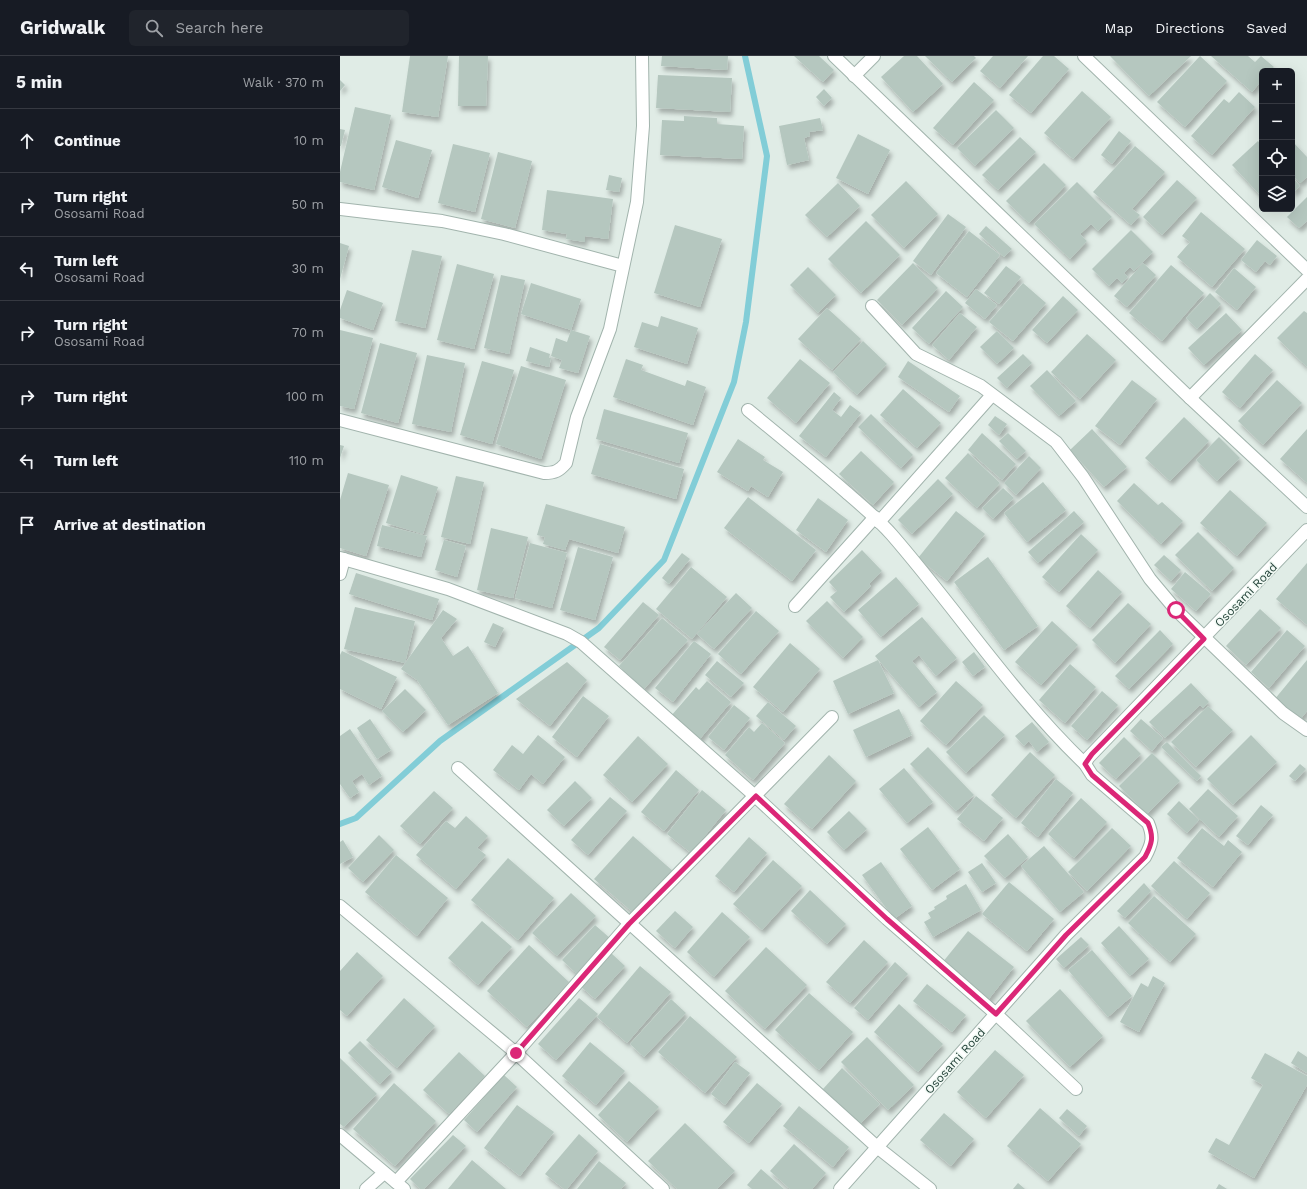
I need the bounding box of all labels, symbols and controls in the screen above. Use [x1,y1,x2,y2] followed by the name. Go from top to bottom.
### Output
[129,10,409,46] search box
[20,16,105,39] text: Gridwalk
[143,17,165,39] icon: search
[175,19,263,37] text: Search here
[1105,20,1133,36] text: Map
[1155,20,1224,36] text: Directions
[1246,20,1287,36] text: Saved
[1259,68,1295,212] map controls
[1259,68,1295,104] button: +
[16,72,62,92] text: 5 min
[243,75,324,90] text: Walk · 370 m
[1259,104,1295,140] button: −
[16,130,38,152] icon: ahead
[54,132,121,150] text: Continue
[294,133,324,148] text: 10 m
[1259,140,1295,176] button: locate
[1259,176,1295,212] button: layers
[54,188,127,206] text: Turn right
[16,194,38,216] icon: right
[292,197,324,212] text: 50 m
[54,206,145,221] text: Ososami Road
[54,252,118,270] text: Turn left
[16,258,38,280] icon: left
[292,261,324,276] text: 30 m
[54,270,145,285] text: Ososami Road
[54,316,127,334] text: Turn right
[16,322,38,344] icon: right
[292,325,324,340] text: 70 m
[54,334,145,349] text: Ososami Road
[16,386,38,408] icon: right
[54,388,127,406] text: Turn right
[286,389,324,404] text: 100 m
[16,450,38,472] icon: left
[54,452,118,470] text: Turn left
[289,453,324,468] text: 110 m
[16,514,38,536] icon: arrive
[54,516,206,534] text: Arrive at destination
[1212,560,1280,630] street label: Ososami Road
[1167,601,1185,619] route start
[922,1025,988,1097] street label: Ososami Road
[507,1044,525,1062] route end

